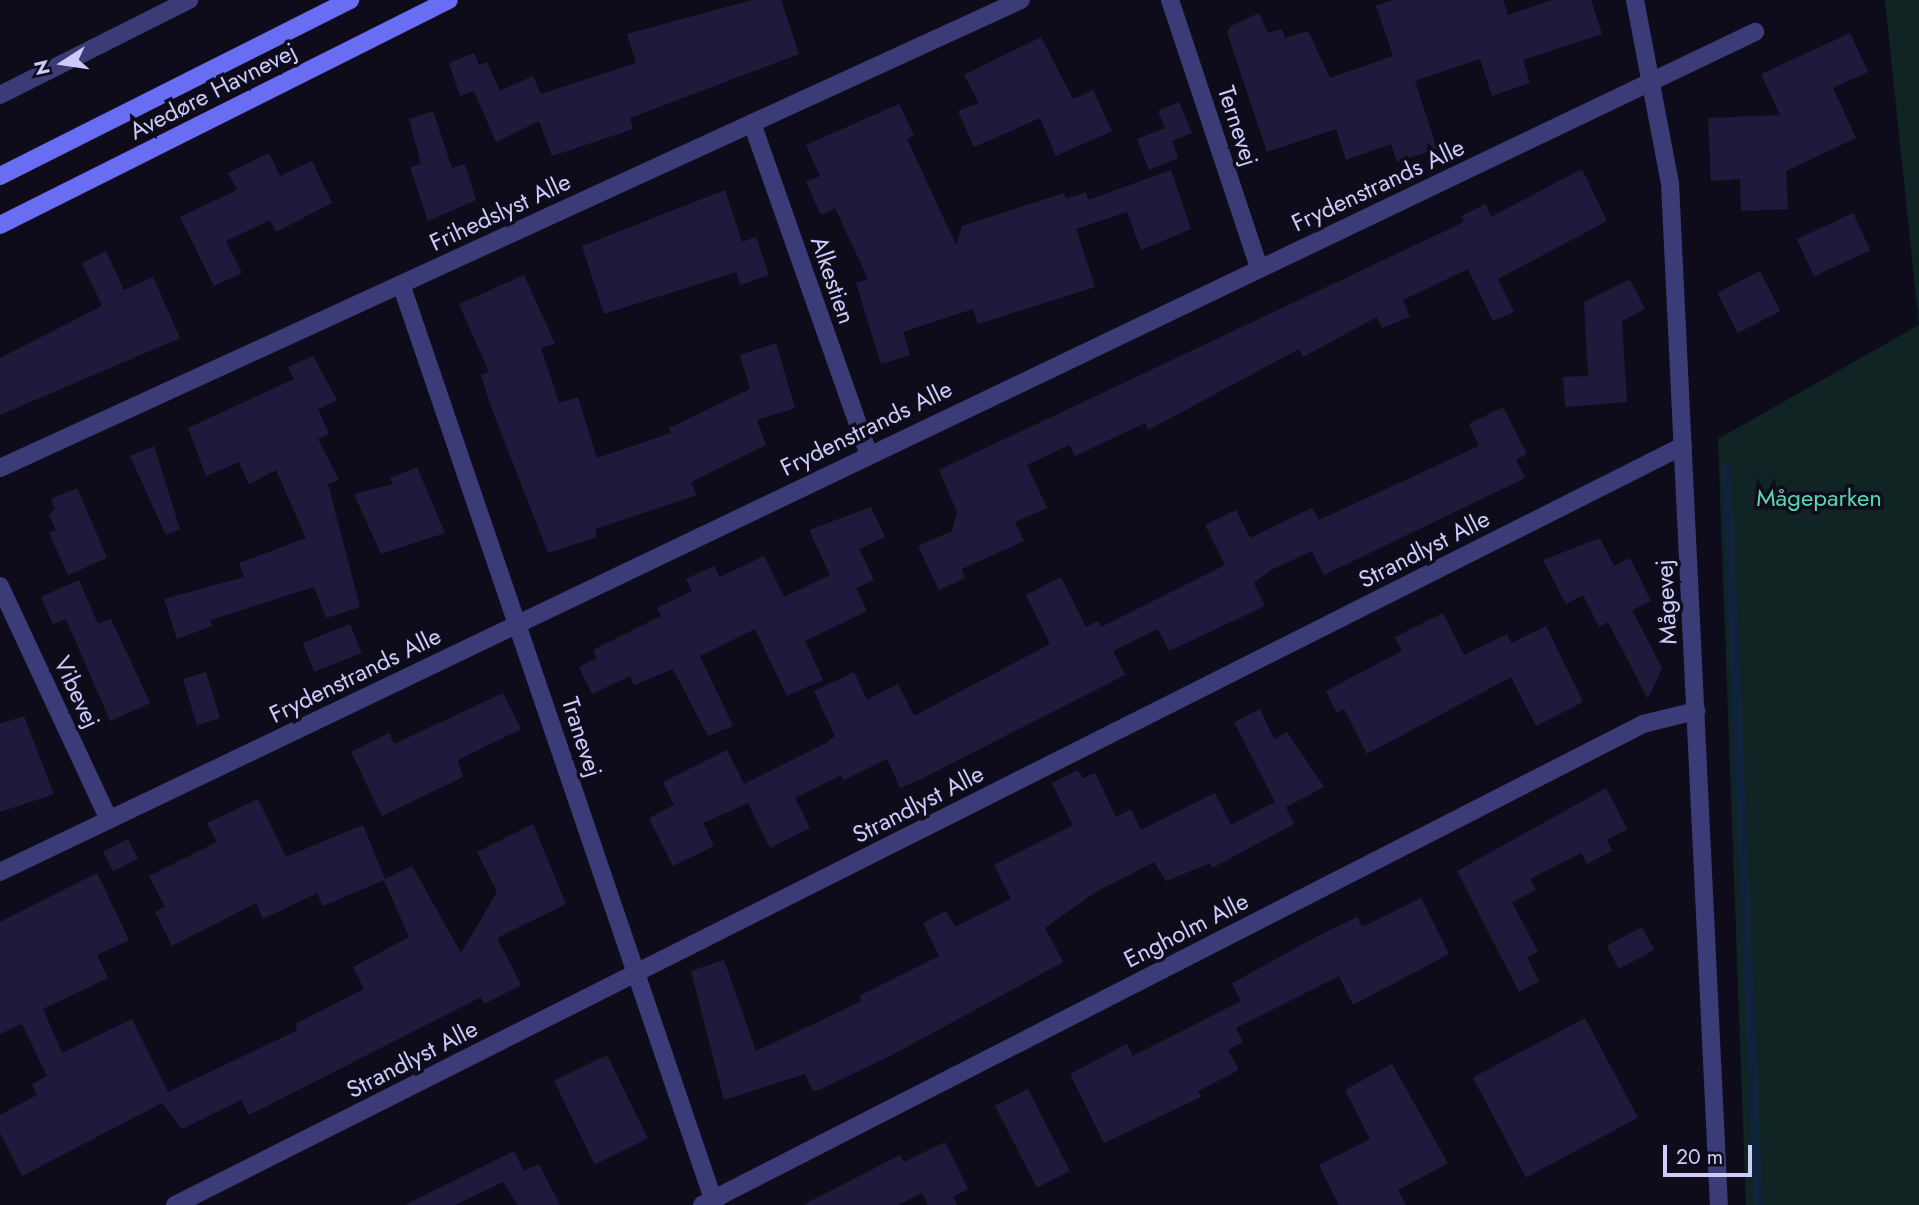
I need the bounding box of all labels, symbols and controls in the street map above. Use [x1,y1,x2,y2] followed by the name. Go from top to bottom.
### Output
[28,28,98,98] north arrow
[125,36,301,146] street label: Avedøre Havnevej
[27,57,57,78] text: N
[1212,82,1264,170] street label: Ternevej
[1287,132,1469,238] street label: Frydenstrands Alle
[425,167,575,257] street label: Frihedslyst Alle
[805,233,861,327] street label: Alkestien
[776,374,956,482] street label: Frydenstrands Alle
[1756,484,1882,512] park label: Mågeparken
[1354,504,1494,594] street label: Strandlyst Alle
[1649,559,1683,645] street label: Mågevej
[265,621,445,729] street label: Frydenstrands Alle
[48,651,106,733] street label: Vibevej
[556,693,608,781] street label: Tranevej
[848,759,988,849] street label: Strandlyst Alle
[1119,886,1253,974] street label: Engholm Alle
[342,1014,482,1104] street label: Strandlyst Alle
[1667,1132,1756,1176] scale bar
[1676,1142,1723,1172] text: 20 m

